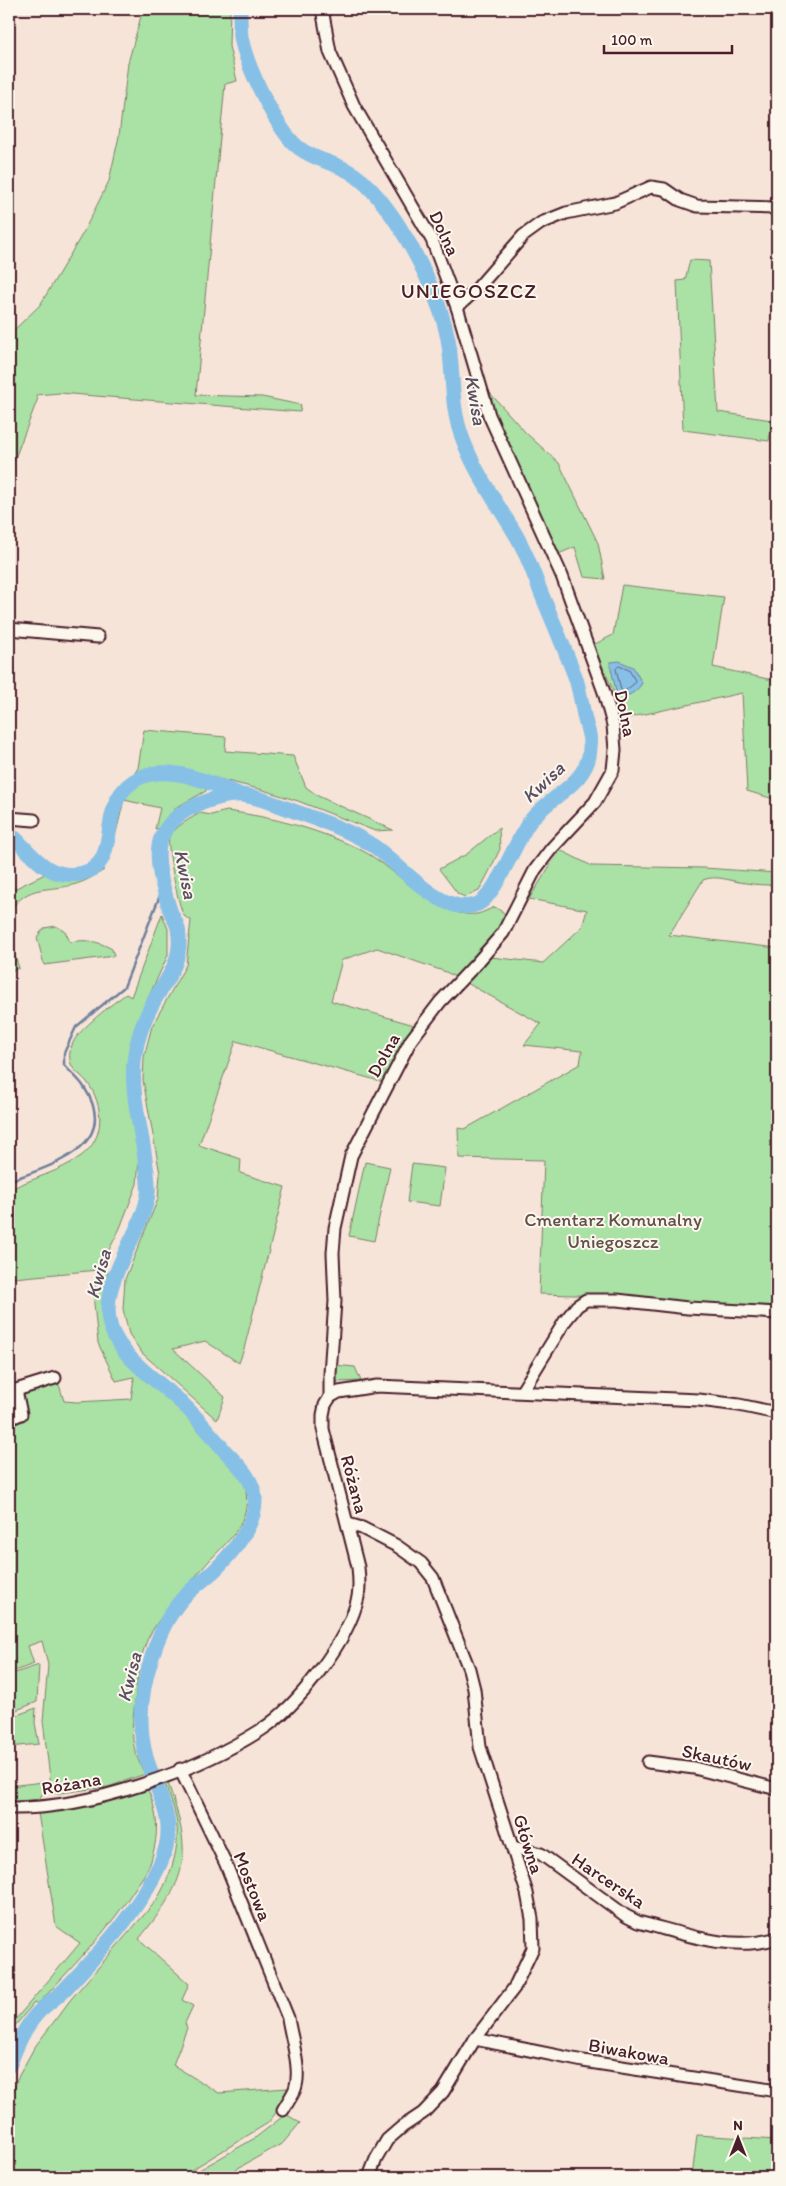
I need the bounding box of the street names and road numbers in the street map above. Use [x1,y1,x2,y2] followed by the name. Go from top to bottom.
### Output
[424,207,465,259] street label: Dolna
[609,688,642,739] street label: Dolna
[362,1029,405,1081] street label: Dolna
[336,1452,373,1516] street label: Różana
[680,1739,754,1776] street label: Skautów
[40,1767,103,1800] street label: Różana
[508,1811,549,1877] street label: Główna
[568,1847,650,1913] street label: Harcerska
[228,1848,277,1924] street label: Mostowa
[587,2033,671,2070] street label: Biwakowa

